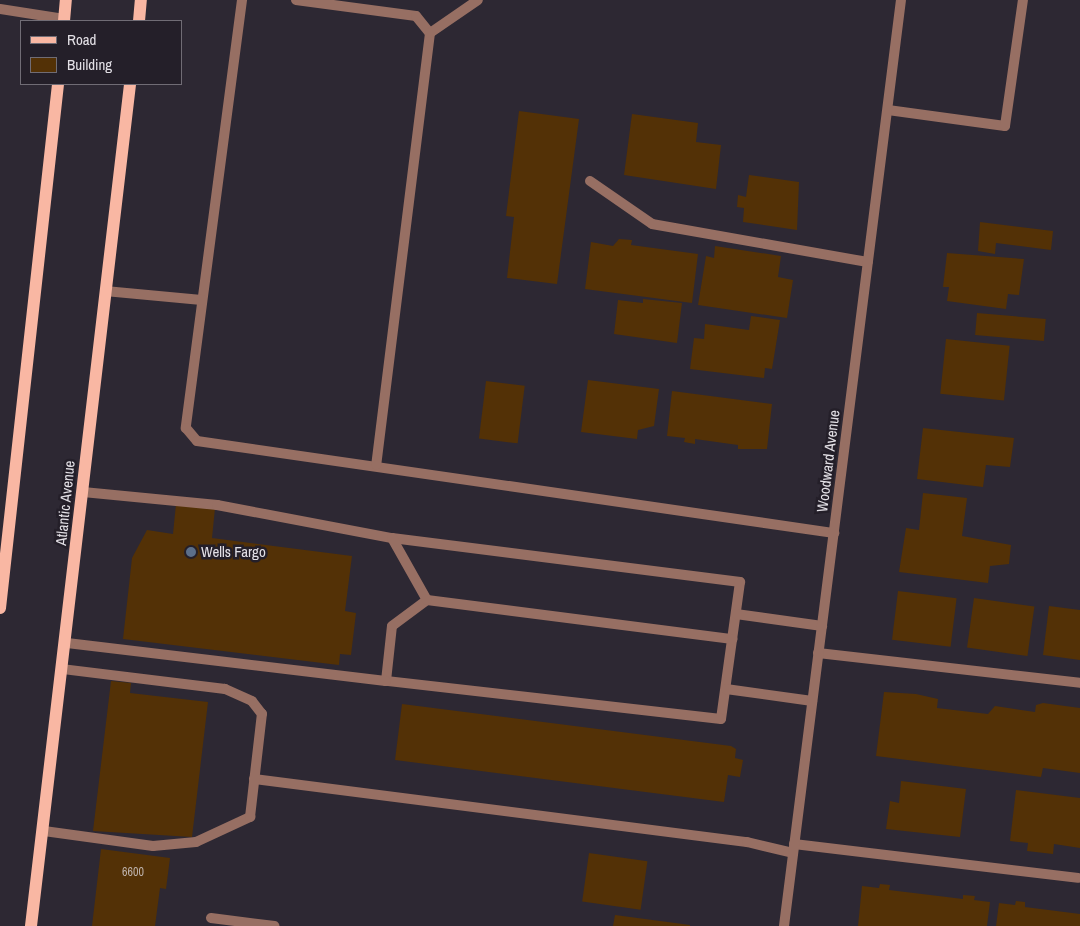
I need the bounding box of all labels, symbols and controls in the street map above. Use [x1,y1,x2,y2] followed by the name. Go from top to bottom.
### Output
[20,20,182,85] legend
[67,29,96,50] text: Road
[67,54,112,75] text: Building
[813,409,843,513] street label: Woodward Avenue
[52,459,78,547] street label: Atlantic Avenue
[201,543,266,561] place label: Wells Fargo
[185,546,197,558] marker: Wells Fargo
[122,866,144,880] house number: 6600

